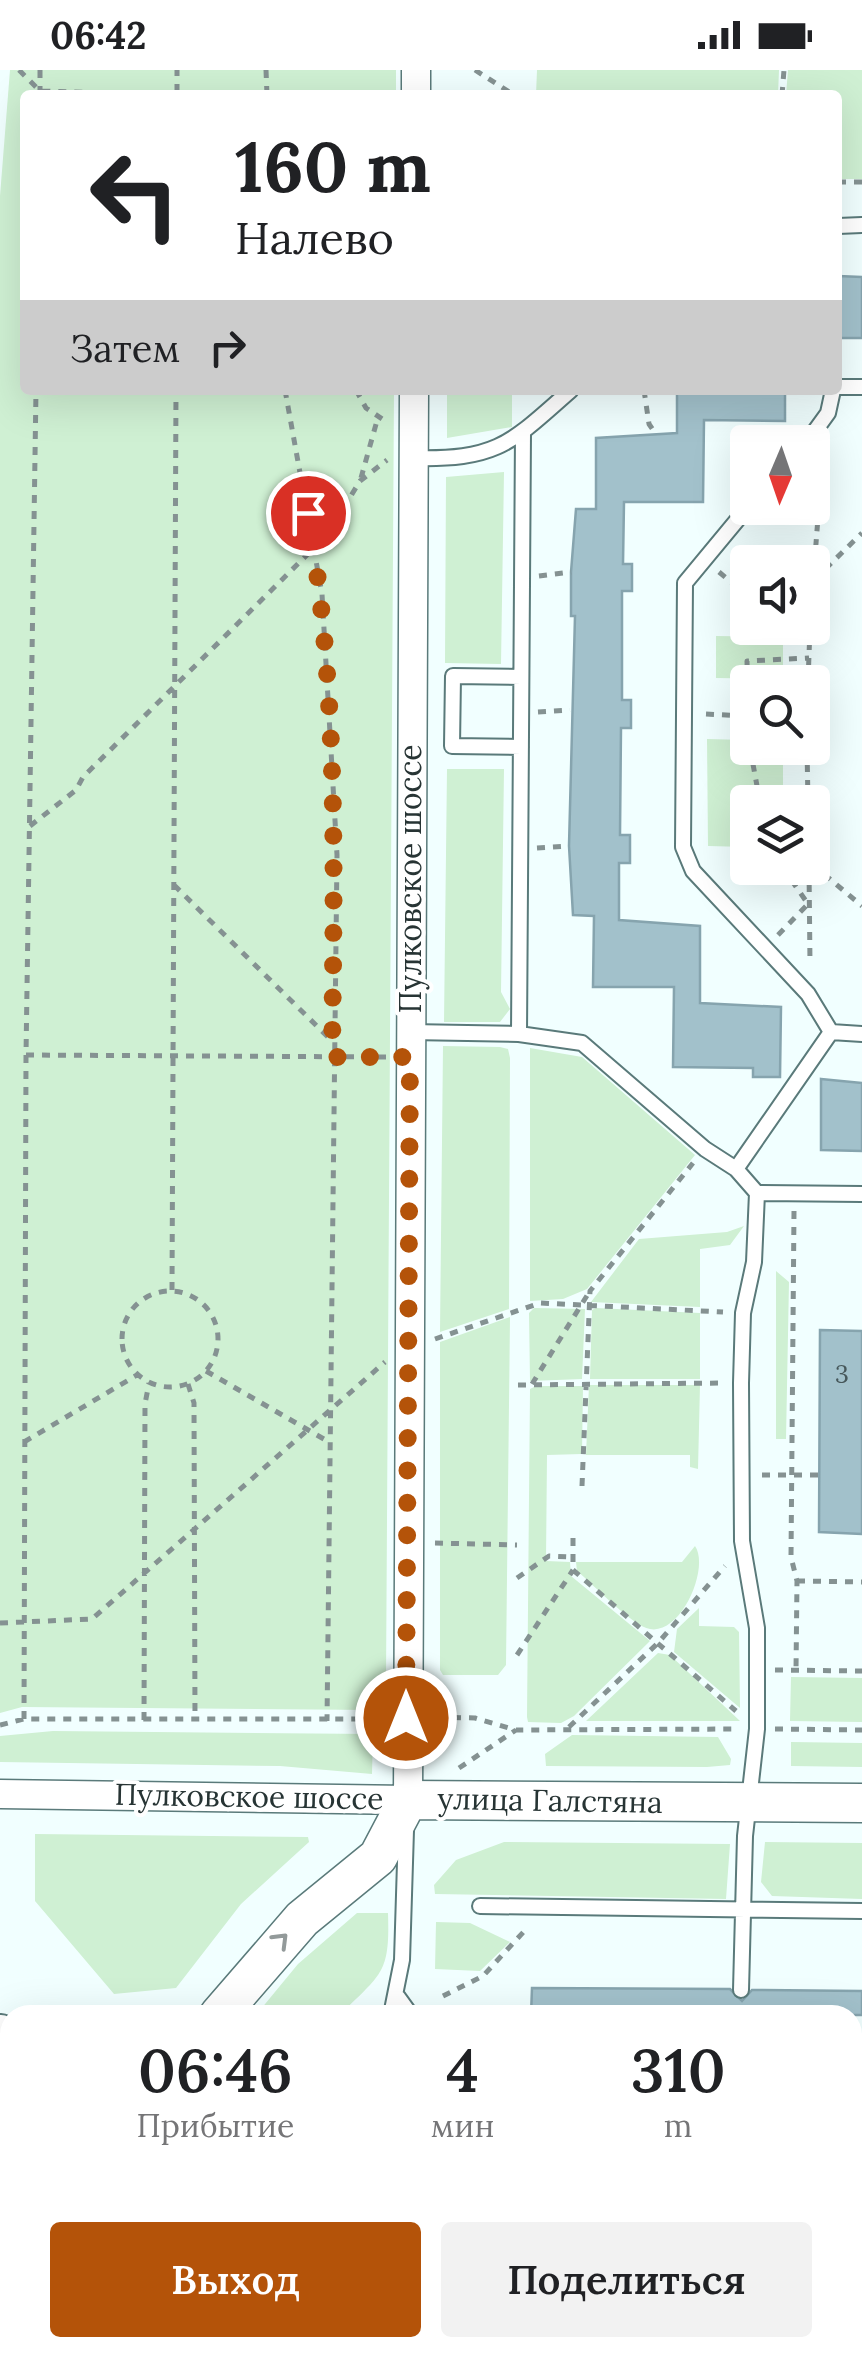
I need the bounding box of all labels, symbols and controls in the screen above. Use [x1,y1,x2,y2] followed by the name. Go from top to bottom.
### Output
[50,11,147,59] text: 06:42
[235,122,431,211] text: 160 m
[70,130,200,260] icon: left
[235,209,394,266] text: Налево
[200,320,255,375] icon: right
[70,324,180,372] text: Затем
[730,425,830,525] north arrow
[730,425,830,885] map controls
[266,471,351,556] pin
[281,486,336,541] icon: arrive
[730,545,830,645] button: sound
[730,665,830,765] button: search
[391,745,430,1013] street label: Пулковское шоссе
[730,785,830,885] button: layers
[835,1358,849,1390] house number: 3
[354,1666,458,1770] position arrow
[114,1775,384,1818] street label: Пулковское шоссе
[437,1779,663,1822] street label: улица Галстяна
[270,1934,288,1952] one-way arrow
[138,2032,293,2108] text: 06:46
[446,2032,479,2108] text: 4
[631,2032,726,2108] text: 310
[136,2105,294,2146] text: Прибытие
[431,2105,494,2146] text: мин
[664,2105,692,2146] text: m
[50,2222,421,2337] button: Выход
[441,2222,812,2337] button: Поделиться

